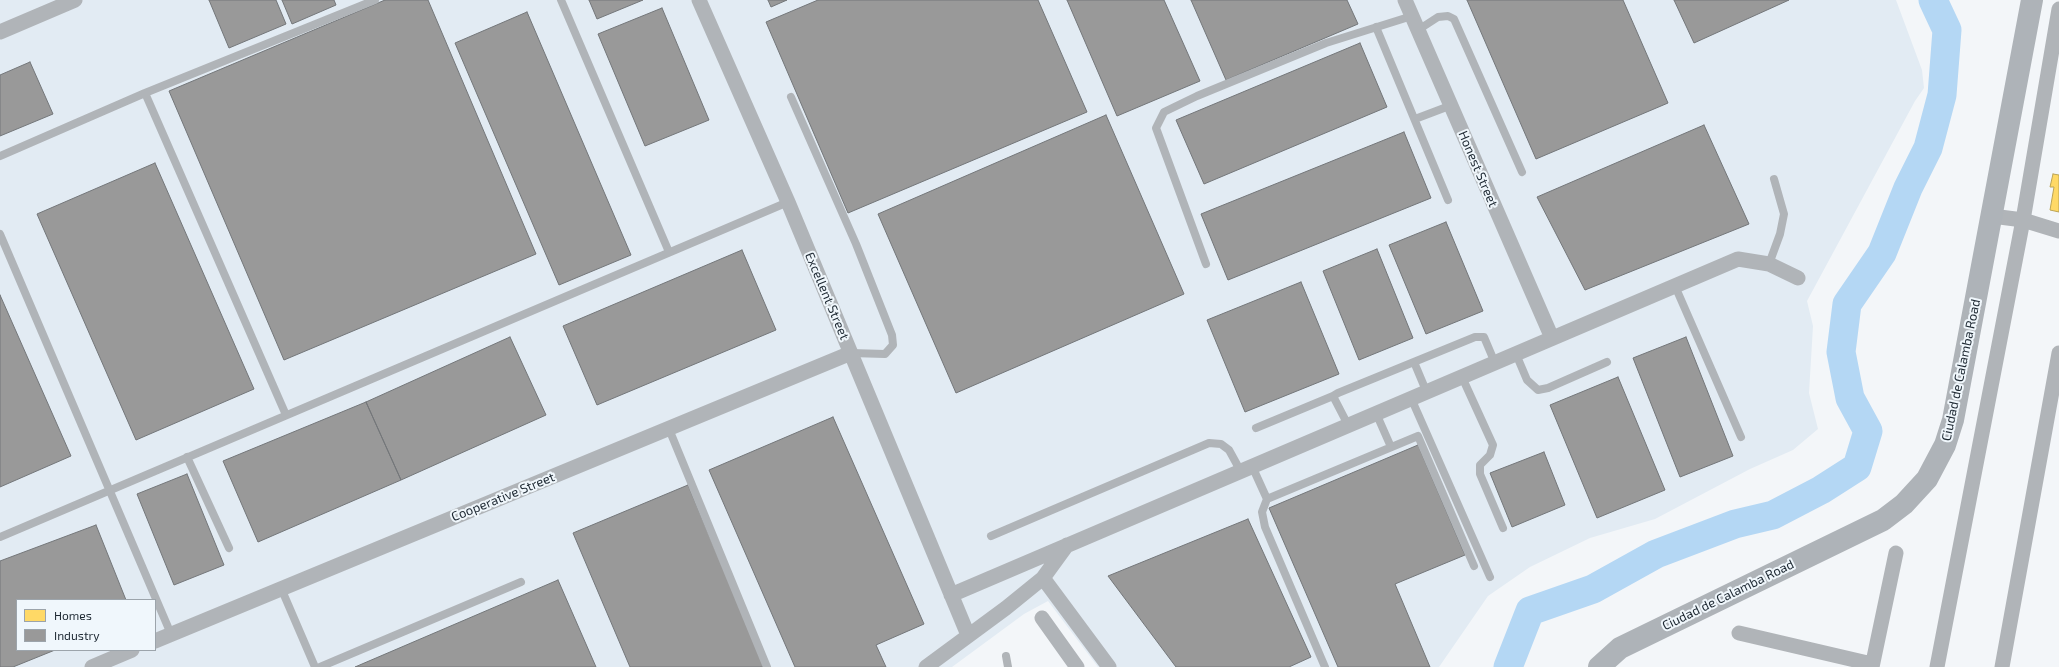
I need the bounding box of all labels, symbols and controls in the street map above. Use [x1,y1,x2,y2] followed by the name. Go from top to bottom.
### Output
[1455,129,1501,209] street label: Honest Street
[802,250,852,342] street label: Excellent Street
[1938,298,1984,442] street label: Ciudad de Calamba Road
[449,469,557,525] street label: Cooperative Street
[1660,556,1796,634] street label: Ciudad de Calamba Road
[16,599,156,651] legend
[54,608,92,622] text: Homes
[54,628,100,642] text: Industry

